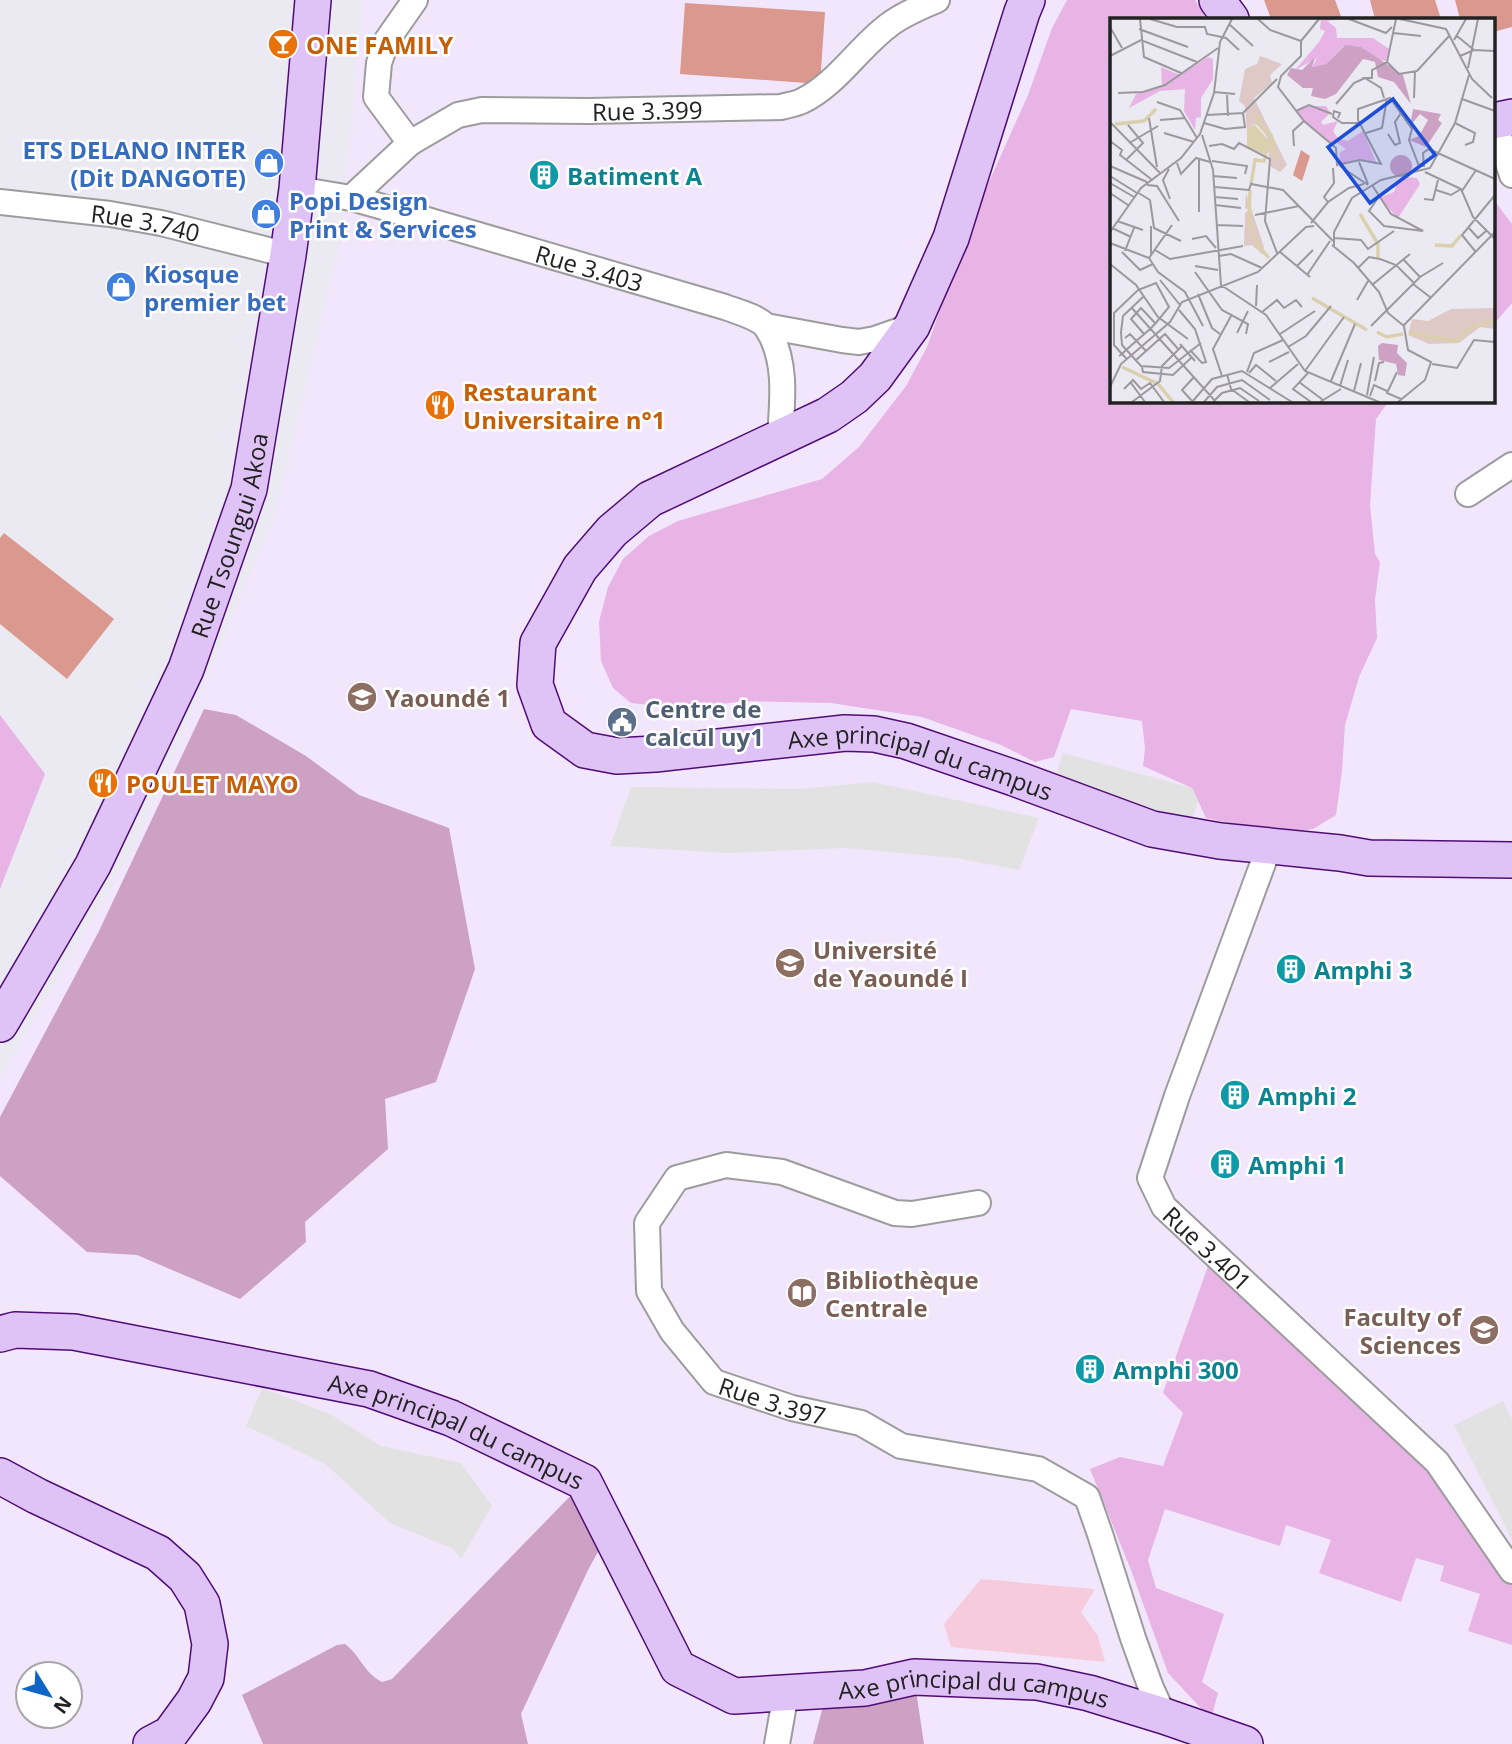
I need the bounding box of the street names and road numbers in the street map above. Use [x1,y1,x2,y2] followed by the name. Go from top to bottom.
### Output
[592,92,703,127] street label: Rue 3.399
[89,196,204,249] street label: Rue 3.740
[532,236,647,299] street label: Rue 3.403
[182,430,275,642] street label: Rue Tsoungui Akoa
[786,716,1058,807] street label: Axe principal du campus
[1156,1198,1259,1298] street label: Rue 3.401
[326,1365,590,1496] street label: Axe principal du campus
[715,1368,829,1431] street label: Rue 3.397
[837,1661,1114,1715] street label: Axe principal du campus

